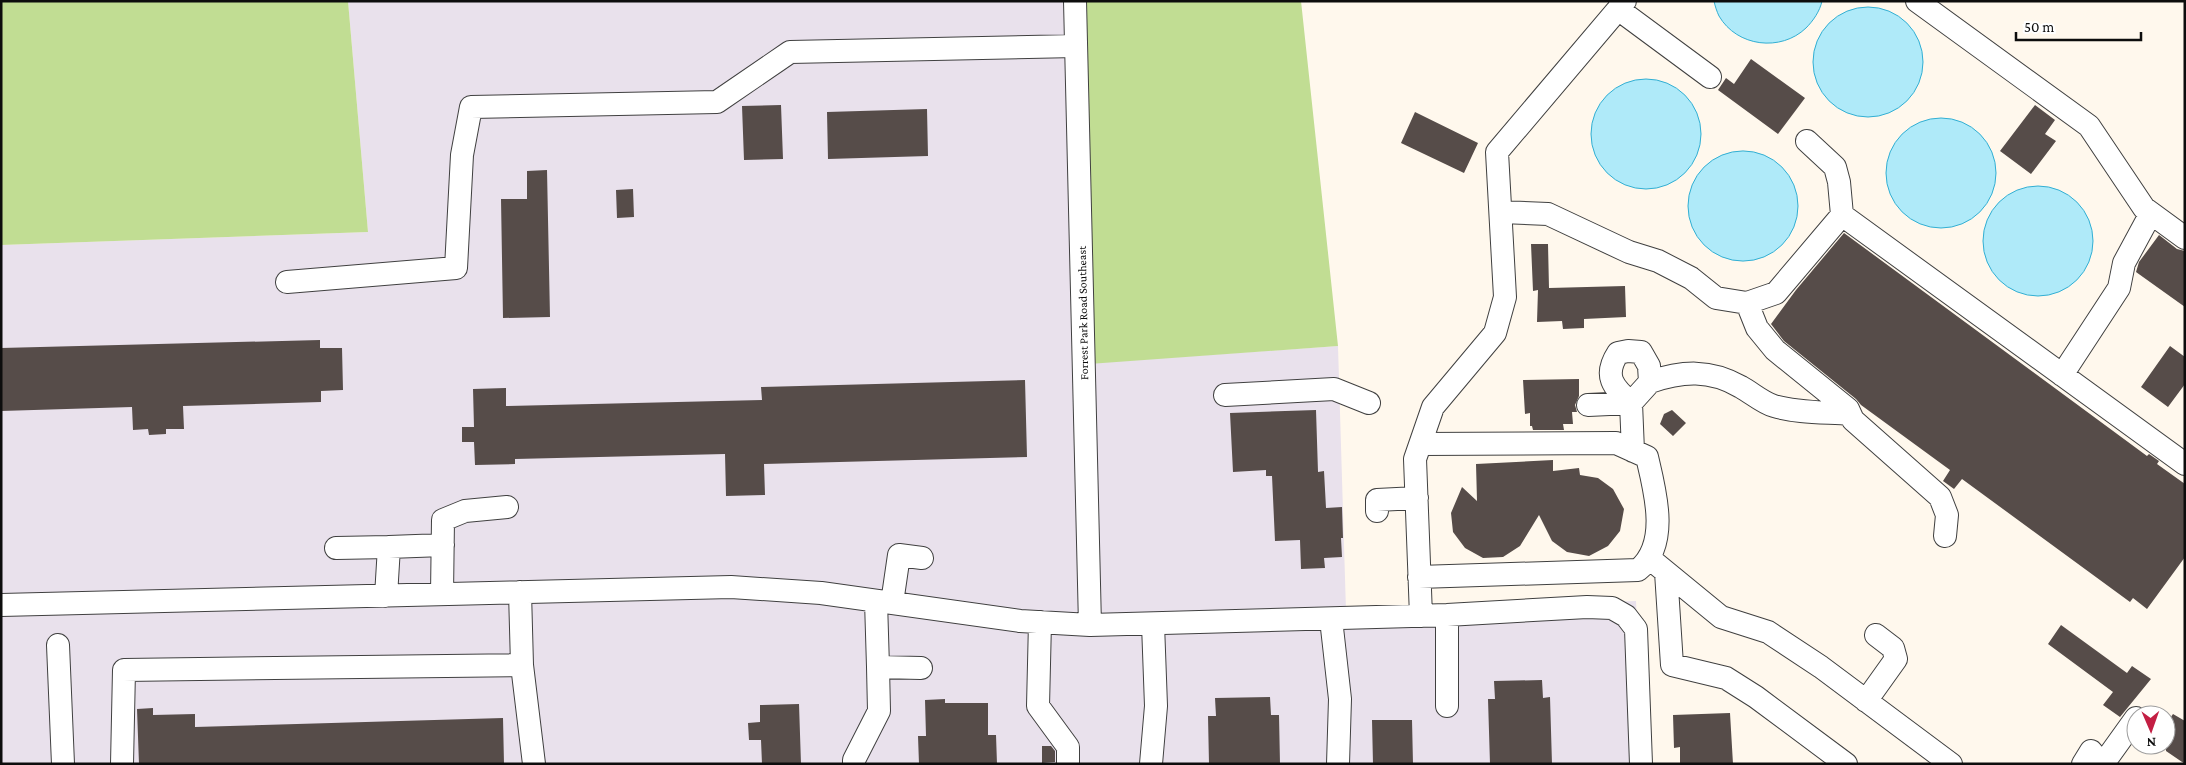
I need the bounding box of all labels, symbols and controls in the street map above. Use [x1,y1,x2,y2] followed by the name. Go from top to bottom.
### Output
[2016,10,2141,42] scale bar
[2024,19,2054,35] text: 50 m
[1075,245,1091,380] street label: Forrest Park Road Southeast
[2126,705,2176,755] north arrow
[2146,735,2157,751] text: N

